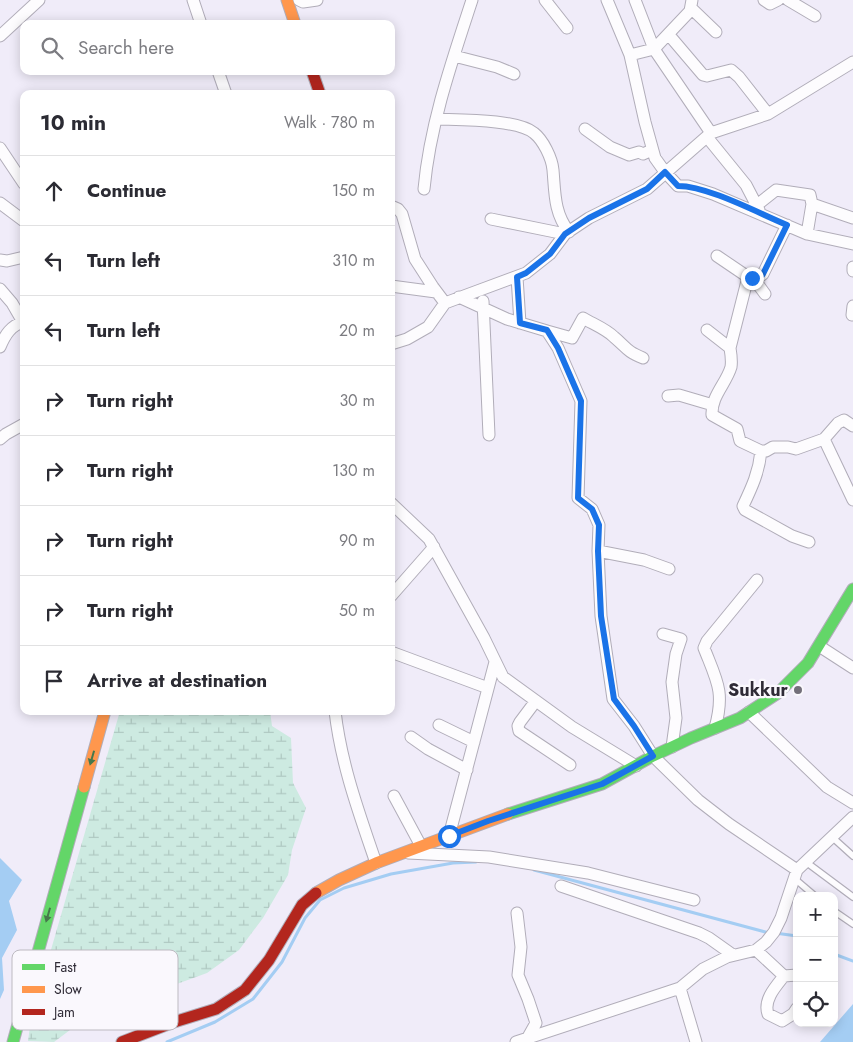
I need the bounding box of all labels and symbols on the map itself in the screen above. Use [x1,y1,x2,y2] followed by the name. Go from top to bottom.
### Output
[741,267,764,290] route end
[728,677,789,703] place label: Sukkur
[792,684,804,696] marker: Sukkur
[87,751,95,766] one-way arrow
[438,825,461,848] route start
[44,907,52,922] one-way arrow
[12,950,178,1030] legend
[54,957,77,977] text: Fast
[54,979,82,999] text: Slow
[52,1002,75,1022] text: Jam

